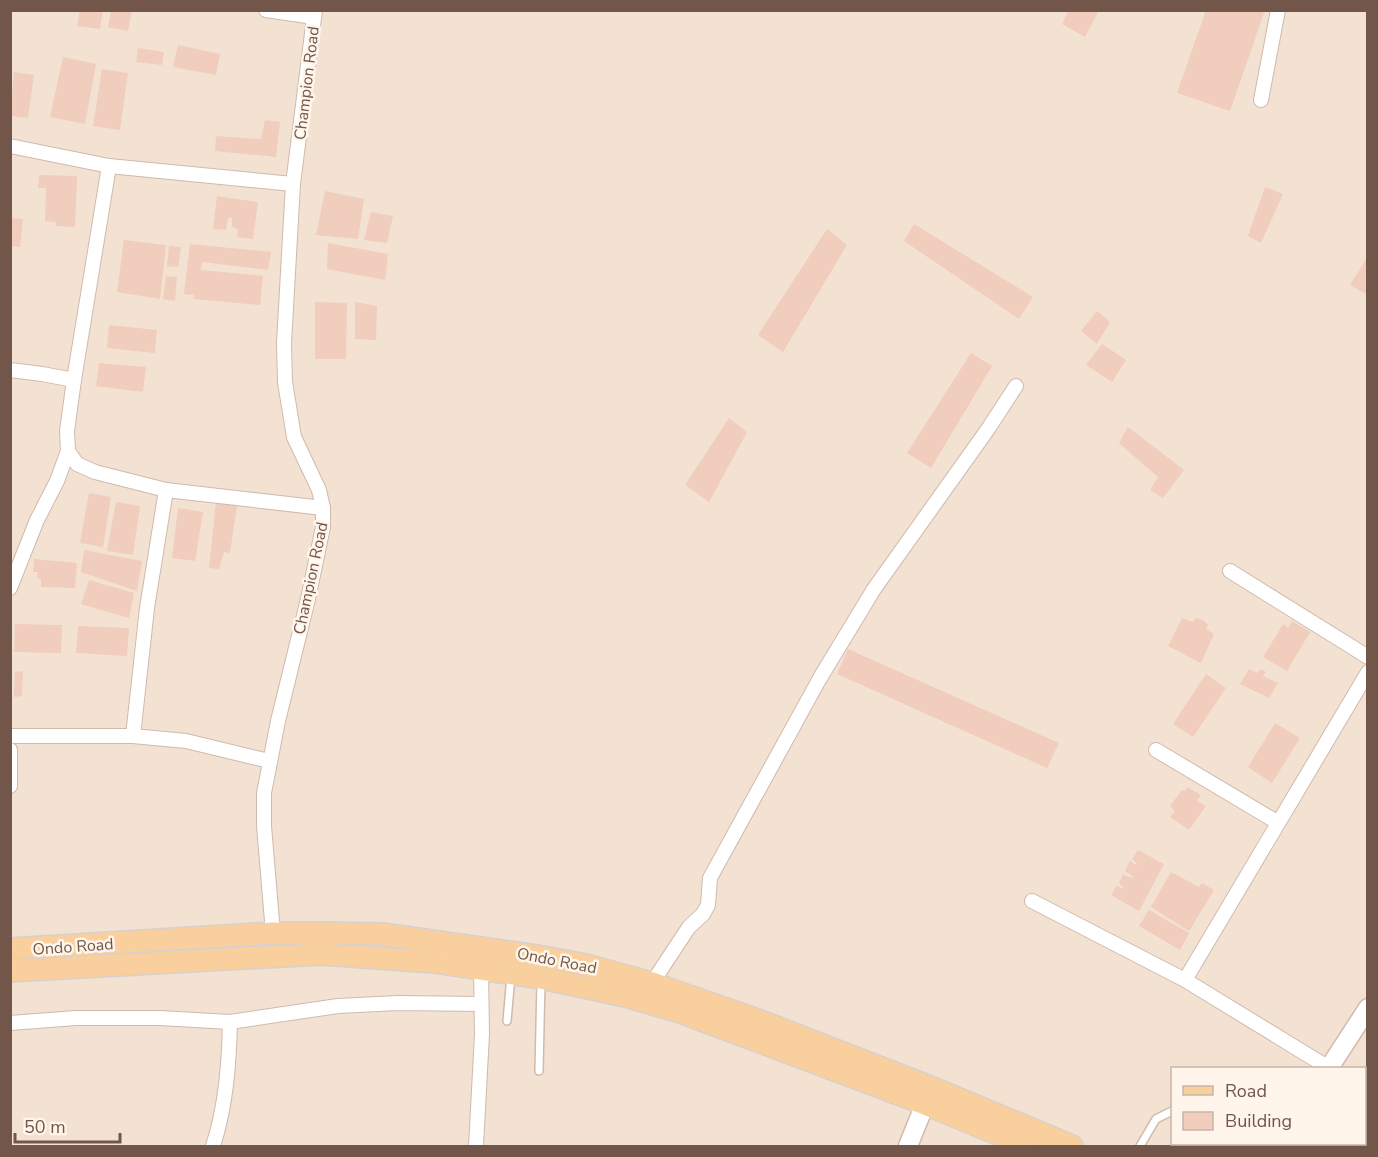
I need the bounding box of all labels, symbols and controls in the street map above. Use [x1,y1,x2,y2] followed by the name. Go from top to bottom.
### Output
[289,25,325,141] street label: Champion Road
[288,520,334,636] street label: Champion Road
[32,933,114,961] street label: Ondo Road
[515,942,599,979] street label: Ondo Road
[1171,1067,1366,1145] legend
[1225,1079,1267,1103] text: Road
[15,1106,120,1144] scale bar
[1225,1109,1292,1133] text: Building
[24,1115,66,1139] text: 50 m

